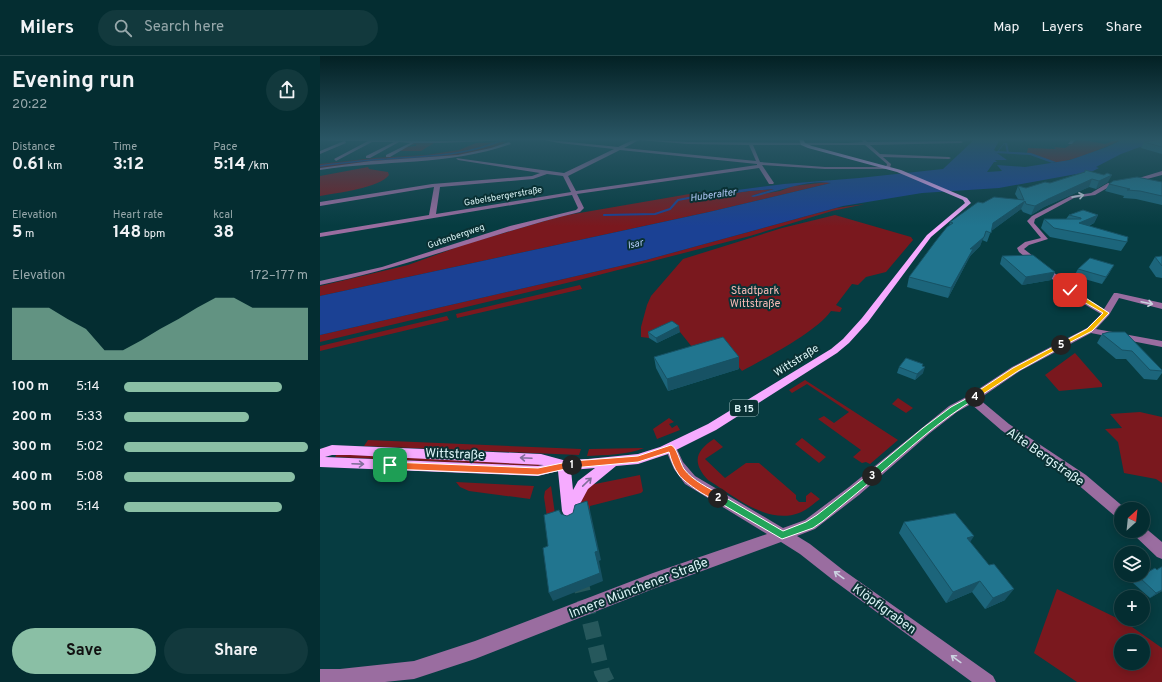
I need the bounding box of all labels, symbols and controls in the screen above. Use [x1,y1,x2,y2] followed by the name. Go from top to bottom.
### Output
[98,10,378,46] search box
[20,16,74,40] text: Milers
[112,17,134,39] icon: search
[144,18,224,37] text: Search here
[993,19,1019,36] text: Map
[1041,19,1083,36] text: Layers
[1105,19,1142,36] text: Share
[12,68,135,95] text: Evening run
[266,69,308,111] button: share
[12,97,47,113] text: 20:22
[12,140,55,154] text: Distance
[113,140,137,154] text: Time
[213,140,238,154] text: Pace
[12,154,45,176] text: 0.61
[113,154,144,176] text: 3:12
[213,154,246,176] text: 5:14
[45,159,62,173] text: km
[246,159,269,173] text: /km
[463,184,543,209] street label: Gabelsbergerstraße
[689,186,738,205] water label: Huberalter
[1071,192,1084,200] one-way arrow
[12,208,57,222] text: Elevation
[113,208,163,222] text: Heart rate
[213,208,233,222] text: kcal
[12,222,22,244] text: 5
[113,222,141,244] text: 148
[213,222,234,244] text: 38
[426,222,486,251] street label: Gutenbergweg
[22,227,34,241] text: m
[141,227,165,241] text: bpm
[626,236,646,253] water label: Isar
[12,268,65,284] text: Elevation
[250,268,308,284] text: 172–177 m
[1053,273,1087,307] pin
[1059,279,1081,301] icon: check
[730,284,780,311] park label: Stadtpark Wittstraße
[1140,299,1153,307] one-way arrow
[1051,335,1071,355] pin: 5
[1058,338,1064,352] text: 5
[771,341,822,380] street label: Wittstraße
[12,379,49,395] text: 100 m
[76,379,100,395] text: 5:14
[965,387,985,407] pin: 4
[971,390,979,404] text: 4
[730,400,758,416] road number: B 15
[12,409,52,425] text: 200 m
[76,409,103,425] text: 5:33
[1003,425,1087,490] street label: Alte Bergstraße
[12,439,51,455] text: 300 m
[76,439,103,455] text: 5:02
[425,446,485,464] street label: Wittstraße
[373,448,407,482] pin
[379,454,401,476] icon: arrive
[520,454,533,462] one-way arrow
[562,455,582,475] pin: 1
[570,458,574,472] text: 1
[351,461,364,468] one-way arrow
[862,466,882,486] pin: 3
[12,469,52,485] text: 400 m
[76,469,103,485] text: 5:08
[869,469,875,483] text: 3
[582,477,592,487] one-way arrow
[708,488,728,508] pin: 2
[715,491,721,505] text: 2
[12,499,52,515] text: 500 m
[76,499,100,515] text: 5:14
[1114,502,1150,538] north arrow
[1114,502,1150,670] map controls
[1114,546,1150,582] button: layers
[567,555,710,623] street label: Innere Münchener Straße
[833,571,844,579] one-way arrow
[849,581,919,638] street label: Klöpflgraben
[1114,590,1150,626] button: +
[12,628,156,674] button: Save
[164,628,308,674] button: Share
[1114,634,1150,670] button: −
[950,655,961,663] one-way arrow

